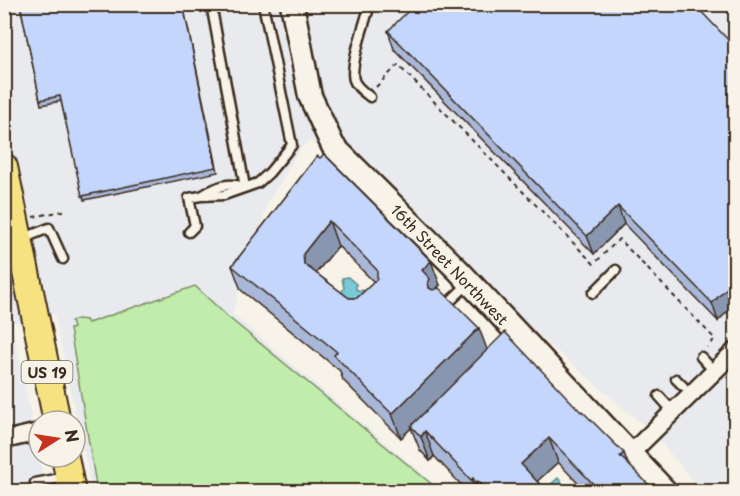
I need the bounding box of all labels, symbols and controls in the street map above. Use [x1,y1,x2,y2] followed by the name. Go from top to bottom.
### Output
[386,198,514,330] street label: 16th Street Northwest
[22,361,72,383] road number: US 19
[27,409,87,469] north arrow
[60,427,86,444] text: N

